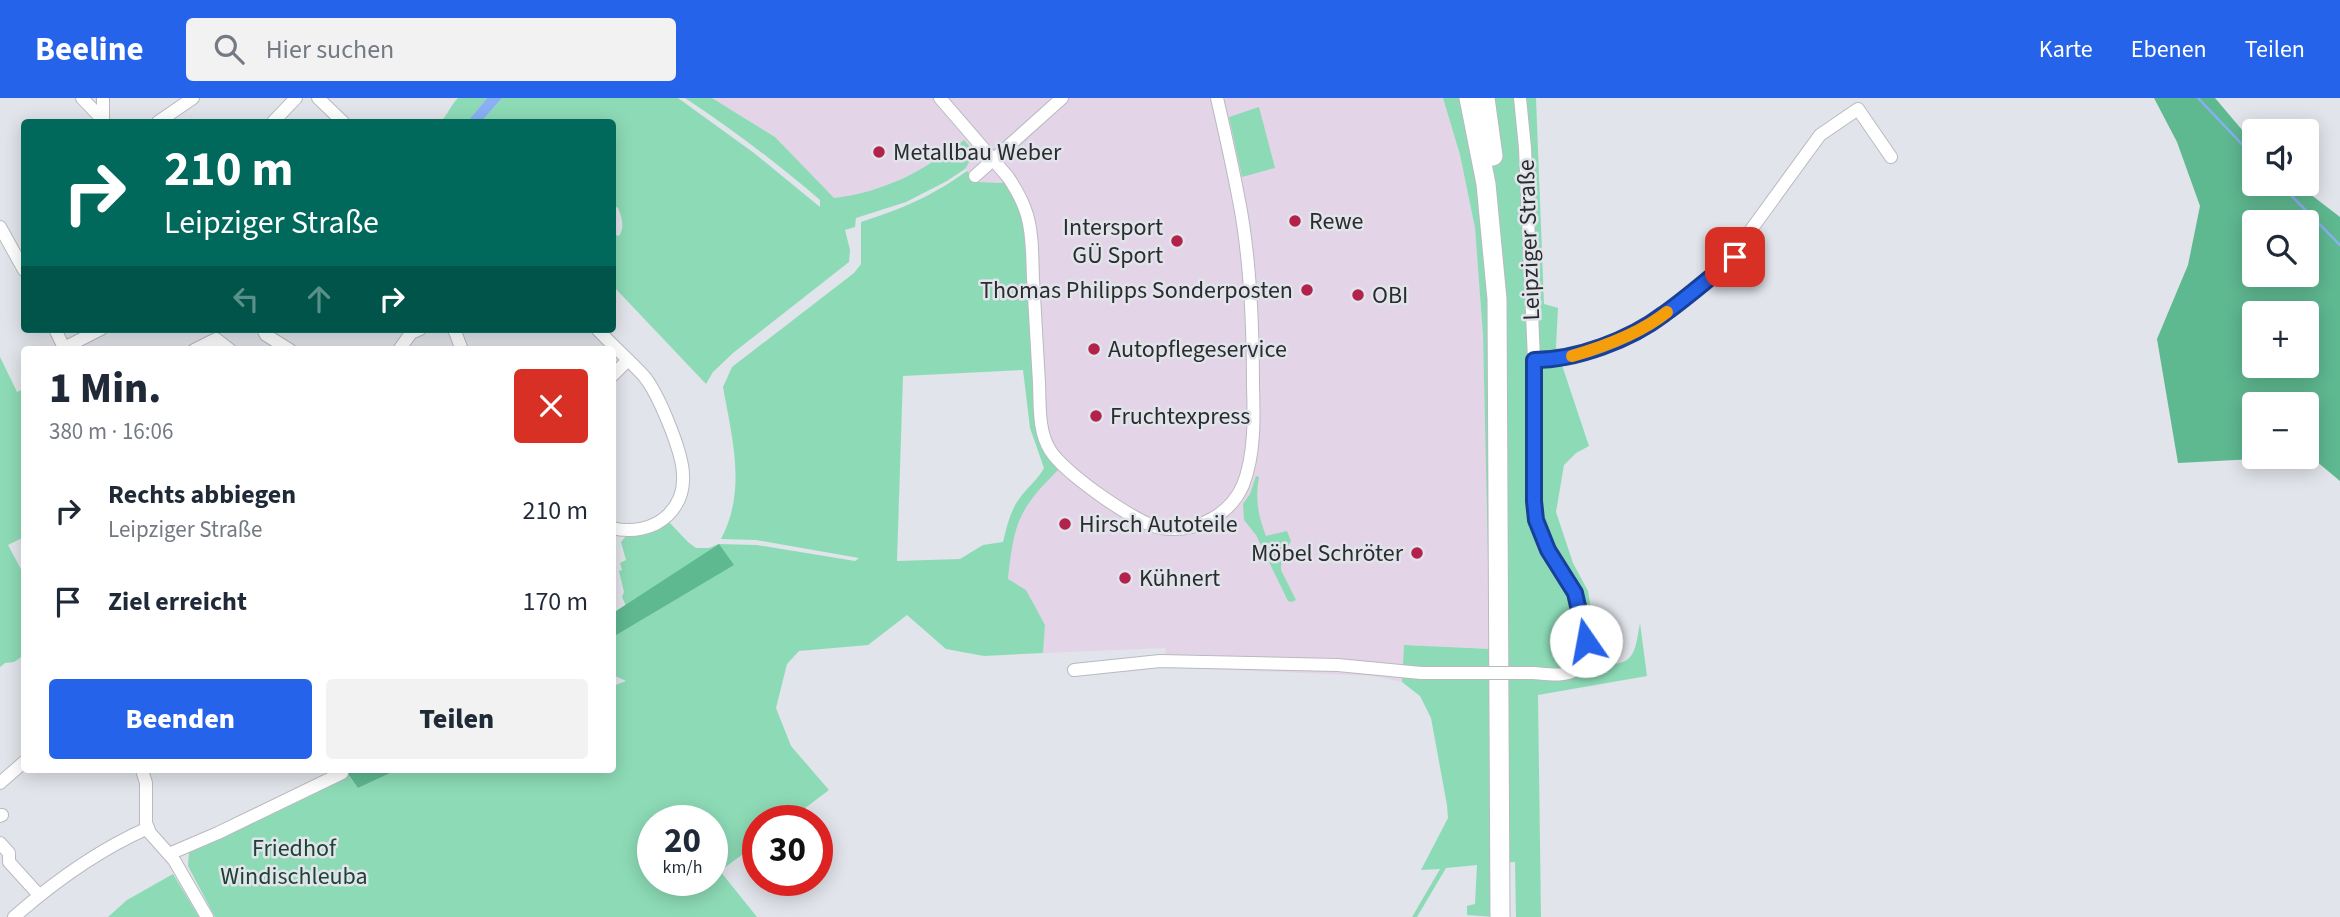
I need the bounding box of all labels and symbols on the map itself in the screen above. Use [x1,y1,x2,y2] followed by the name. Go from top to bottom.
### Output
[893,135,1062,170] place label: Metallbau Weber
[871,144,887,160] marker: Metallbau Weber
[1509,159,1549,321] street label: Leipziger Straße
[1309,204,1364,239] place label: Rewe
[1063,210,1163,273] place label: Intersport GÜ Sport
[1287,213,1303,229] marker: Rewe
[1705,227,1765,287] pin
[1169,233,1185,249] marker: Intersport GÜ Sport
[980,273,1293,308] place label: Thomas Philipps Sonderposten
[1372,278,1408,313] place label: OBI
[1299,282,1315,298] marker: Thomas Philipps Sonderposten
[1350,287,1366,303] marker: OBI
[1108,332,1287,367] place label: Autopflegeservice
[1086,341,1102,357] marker: Autopflegeservice
[1110,399,1250,434] place label: Fruchtexpress
[1088,408,1104,424] marker: Fruchtexpress
[1079,507,1238,542] place label: Hirsch Autoteile
[1057,516,1073,532] marker: Hirsch Autoteile
[1251,536,1404,571] place label: Möbel Schröter
[1409,545,1425,561] marker: Möbel Schröter
[1139,561,1220,596] place label: Kühnert
[1117,570,1133,586] marker: Kühnert
[1549,604,1623,678] position arrow
[742,805,833,896] speed limit sign: 30
[220,831,368,894] park label: Friedhof Windischleuba

